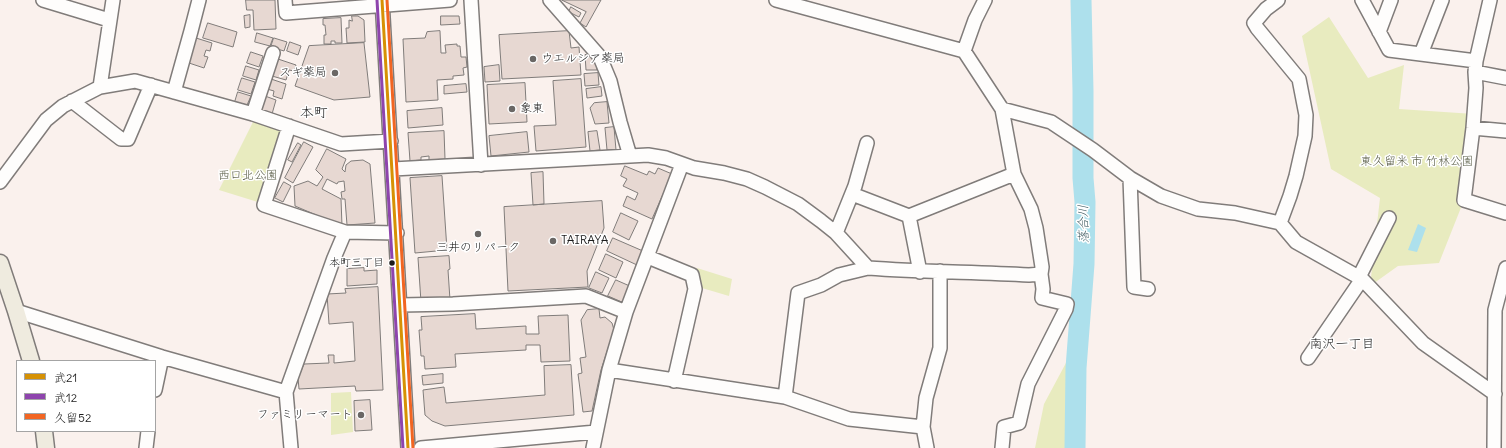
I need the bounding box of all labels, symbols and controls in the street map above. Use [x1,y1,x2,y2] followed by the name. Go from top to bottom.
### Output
[541,52,625,66] place label: ウエルシア薬局
[528,54,538,64] marker: ウエルシア薬局
[279,66,327,80] place label: スギ薬局
[330,68,340,78] marker: スギ薬局
[520,102,544,116] place label: 象東
[507,104,517,114] marker: 象東
[300,105,328,121] district label: 本町
[1360,155,1474,169] park label: 東久留米 市 竹林公園
[218,169,278,183] park label: 西口北公園
[1076,204,1092,244] water label: 落合川
[473,229,483,239] marker: 三井のリパーク
[561,234,608,248] place label: TAIRAYA
[548,236,558,246] marker: TAIRAYA
[436,241,520,255] place label: 三井のリパーク
[329,256,384,270] place label: 本町三丁目
[387,258,397,268] marker: 本町三丁目
[1310,336,1374,352] district label: 南沢一丁目
[16,360,156,432] legend
[54,370,77,385] text: 武21
[54,390,77,405] text: 武12
[257,408,353,422] place label: ファミリーマート
[54,410,91,425] text: 久留52
[356,410,366,420] marker: ファミリーマート

